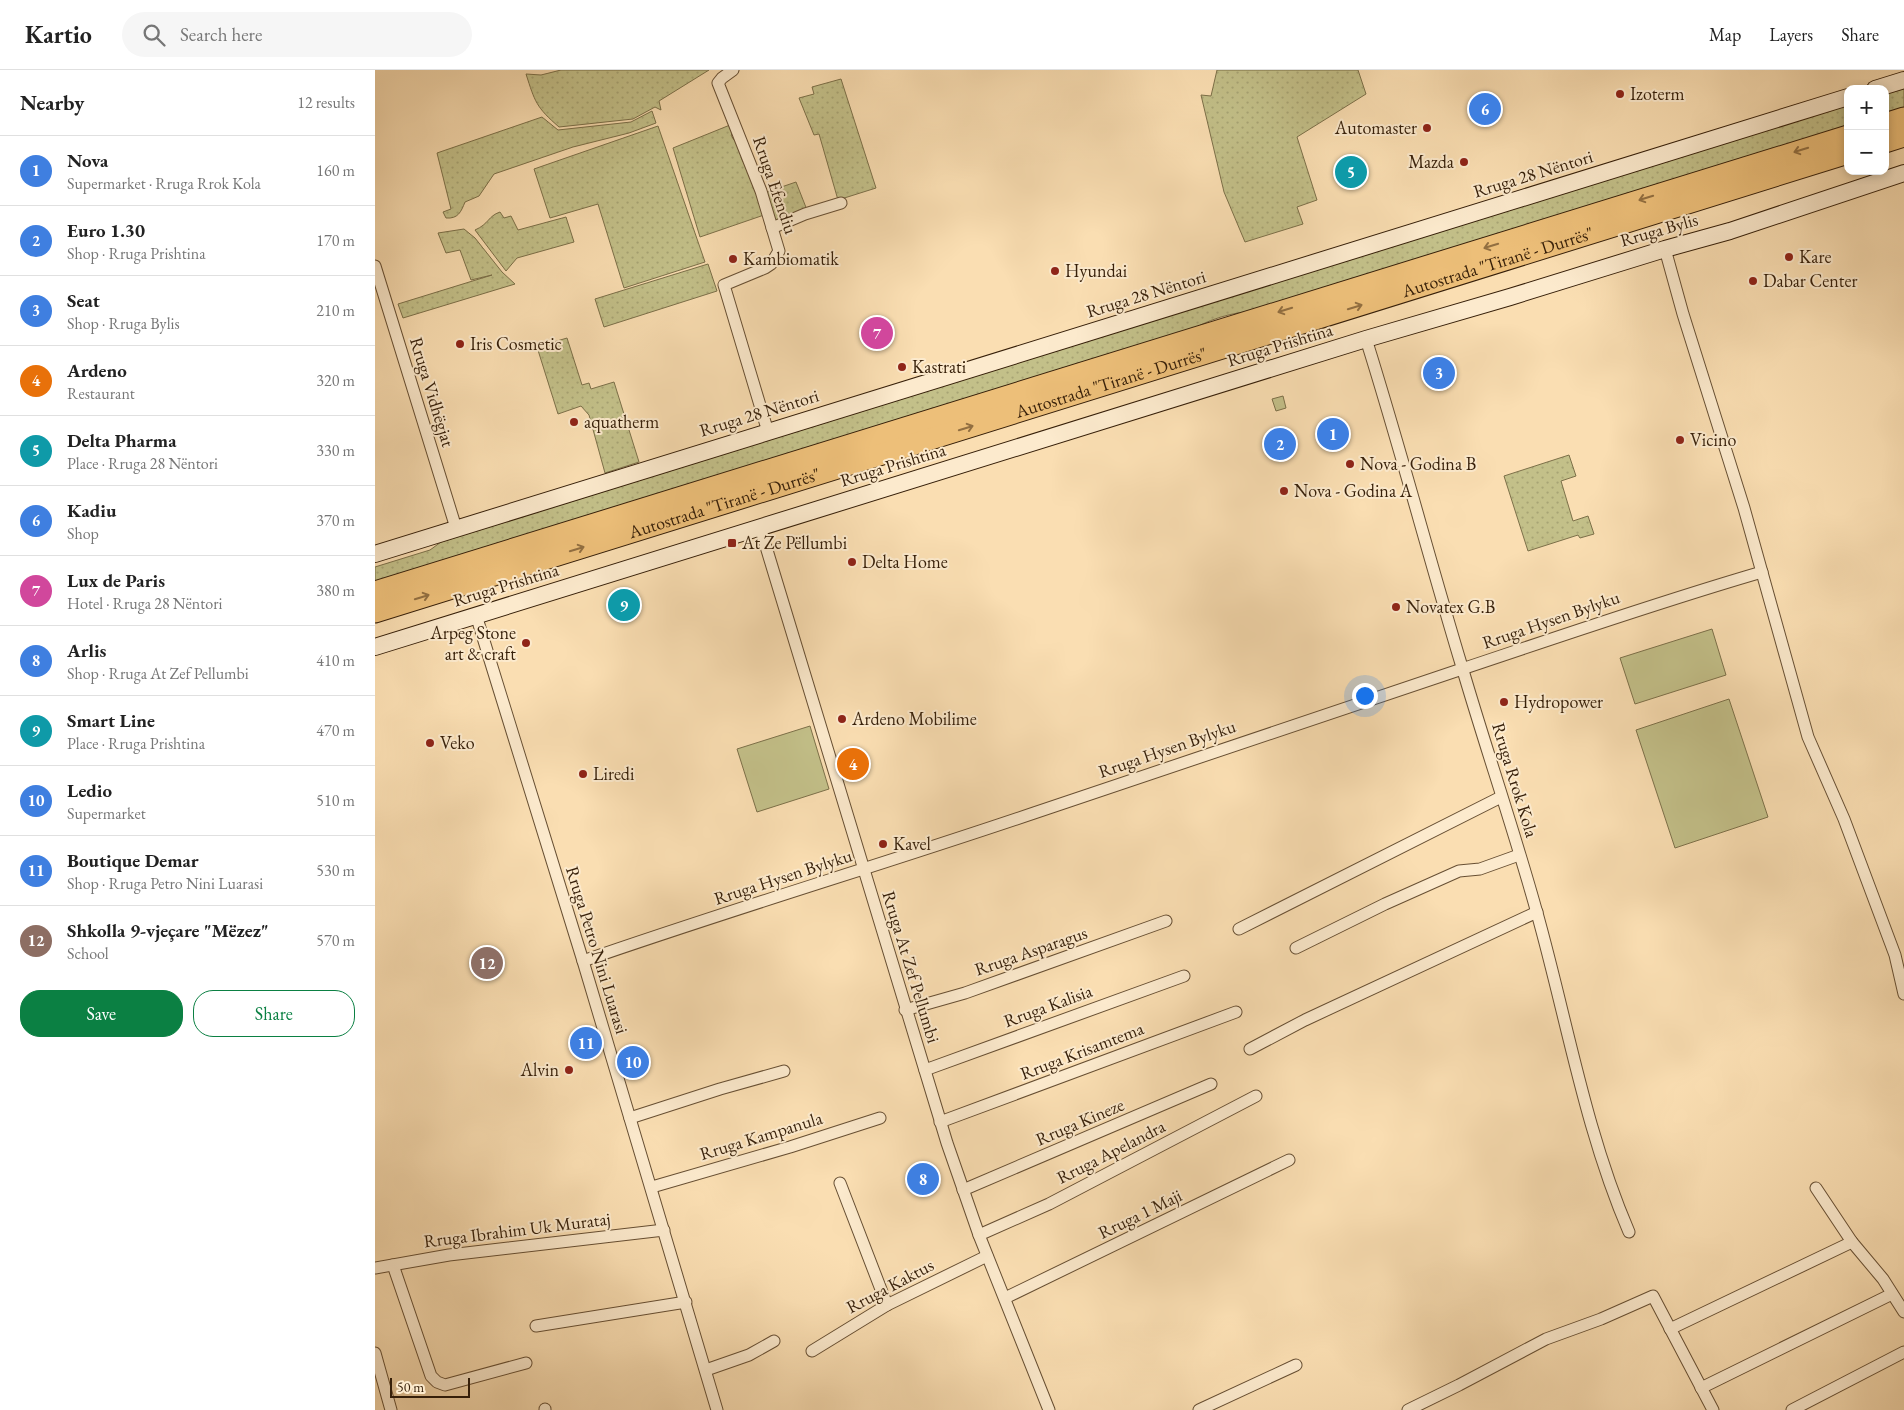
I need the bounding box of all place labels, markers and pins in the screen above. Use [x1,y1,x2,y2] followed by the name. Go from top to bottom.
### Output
[1630,82,1685,105] place label: Izoterm
[1614,88,1626,100] marker: Izoterm
[1469,90,1501,128] pin: 6
[1334,116,1417,139] place label: Automaster
[1421,122,1433,134] marker: Automaster
[1408,150,1455,173] place label: Mazda
[1335,153,1367,191] pin: 5
[1458,156,1470,168] marker: Mazda
[1799,245,1831,268] place label: Kare
[743,247,839,270] place label: Kambiomatik
[1783,251,1795,263] marker: Kare
[727,253,739,265] marker: Kambiomatik
[1065,259,1128,282] place label: Hyundai
[1049,265,1061,277] marker: Hyundai
[1763,269,1857,292] place label: Dabar Center
[1747,275,1759,287] marker: Dabar Center
[861,314,893,352] pin: 7
[470,332,562,355] place label: Iris Cosmetic
[454,338,466,350] marker: Iris Cosmetic
[1423,354,1455,392] pin: 3
[912,355,967,378] place label: Kastrati
[896,361,908,373] marker: Kastrati
[584,410,659,433] place label: aquatherm
[1317,415,1349,453] pin: 1
[568,416,580,428] marker: aquatherm
[1264,425,1296,463] pin: 2
[1690,428,1736,451] place label: Vicino
[1674,434,1686,446] marker: Vicino
[1360,452,1476,475] place label: Nova - Godina B
[1344,458,1356,470] marker: Nova - Godina B
[1294,479,1413,502] place label: Nova - Godina A
[1278,485,1290,497] marker: Nova - Godina A
[741,531,848,554] place label: At Ze Pëllumbi
[726,537,738,549] marker: At Ze Pëllumbi
[862,550,948,573] place label: Delta Home
[846,556,858,568] marker: Delta Home
[608,586,640,624] pin: 9
[1406,595,1495,618] place label: Novatex G.B
[1390,601,1402,613] marker: Novatex G.B
[429,621,516,665] place label: Arpeg Stone art & craft
[520,637,532,649] marker: Arpeg Stone art & craft
[1514,690,1603,713] place label: Hydropower
[1498,696,1510,708] marker: Hydropower
[851,707,977,730] place label: Ardeno Mobilime
[836,713,848,725] marker: Ardeno Mobilime
[440,731,475,754] place label: Veko
[424,737,436,749] marker: Veko
[837,745,869,783] pin: 4
[593,762,635,785] place label: Liredi
[577,768,589,780] marker: Liredi
[893,832,931,855] place label: Kavel
[877,838,889,850] marker: Kavel
[471,944,503,982] pin: 12
[570,1024,602,1062] pin: 11
[617,1043,649,1081] pin: 10
[519,1058,559,1081] place label: Alvin
[563,1064,575,1076] marker: Alvin
[907,1160,939,1198] pin: 8

